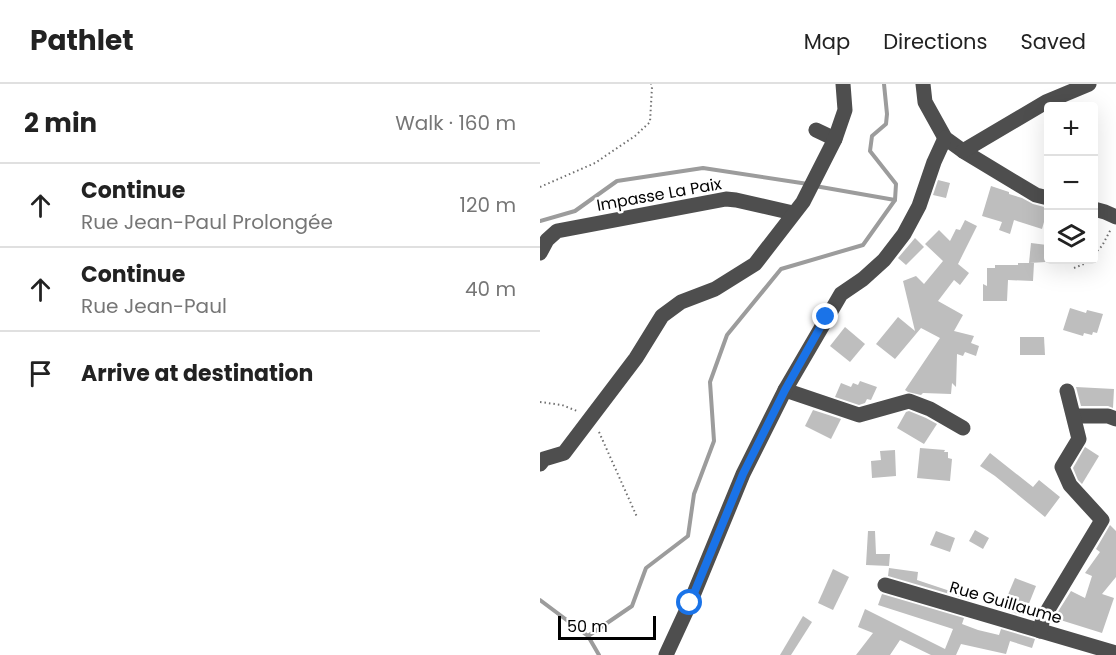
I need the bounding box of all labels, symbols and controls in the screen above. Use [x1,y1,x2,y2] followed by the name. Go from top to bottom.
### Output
[30,21,134,60] text: Pathlet
[804,27,850,56] text: Map
[883,27,987,56] text: Directions
[1020,27,1086,56] text: Saved
[1044,102,1098,264] map controls
[1044,102,1098,156] button: +
[24,105,97,141] text: 2 min
[395,109,516,137] text: Walk · 160 m
[1044,156,1098,210] button: −
[595,172,724,217] street label: Impasse La Paix
[81,175,185,206] text: Continue
[24,189,57,222] icon: ahead
[460,191,516,219] text: 120 m
[81,208,333,236] text: Rue Jean-Paul Prolongée
[1044,210,1098,264] button: layers
[81,259,185,290] text: Continue
[24,273,57,306] icon: ahead
[465,275,516,303] text: 40 m
[81,292,227,320] text: Rue Jean-Paul
[812,303,838,329] route end
[24,357,57,390] icon: arrive
[81,358,313,389] text: Arrive at destination
[947,575,1065,630] street label: Rue Guillaume
[676,589,702,615] route start
[558,613,656,640] scale bar
[567,615,608,638] text: 50 m

